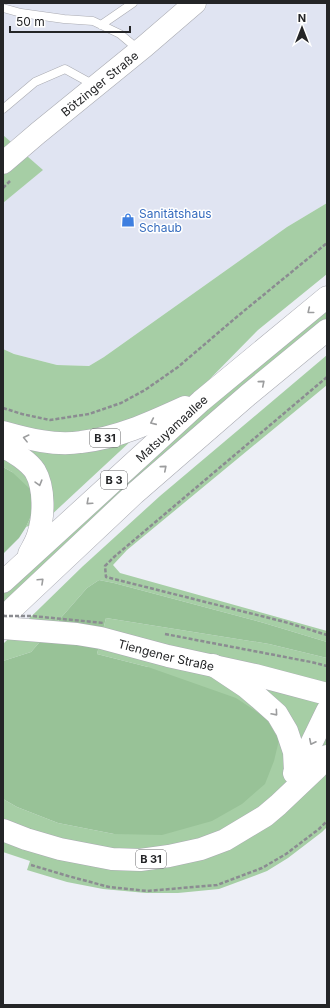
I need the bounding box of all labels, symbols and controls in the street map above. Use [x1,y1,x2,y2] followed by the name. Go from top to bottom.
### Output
[10,8,130,34] scale bar
[282,8,322,48] north arrow
[298,11,306,25] text: N
[16,14,45,29] text: 50 m
[58,47,141,119] street label: Bötzinger Straße
[139,206,212,235] place label: Sanitätshaus Schaub
[120,212,136,228] shop icon: Sanitätshaus Schaub
[307,306,314,313] one-way arrow
[257,381,265,388] one-way arrow
[132,392,210,465] street label: Matsuyamaallee
[149,417,156,425] one-way arrow
[90,429,120,447] road number: B 31
[23,434,30,443] one-way arrow
[159,466,167,473] one-way arrow
[101,471,127,489] road number: B 3
[34,480,42,487] one-way arrow
[87,497,94,504] one-way arrow
[36,578,44,586] one-way arrow
[117,635,216,673] street label: Tiengener Straße
[270,708,277,716] one-way arrow
[309,737,317,745] one-way arrow
[136,850,166,868] road number: B 31

